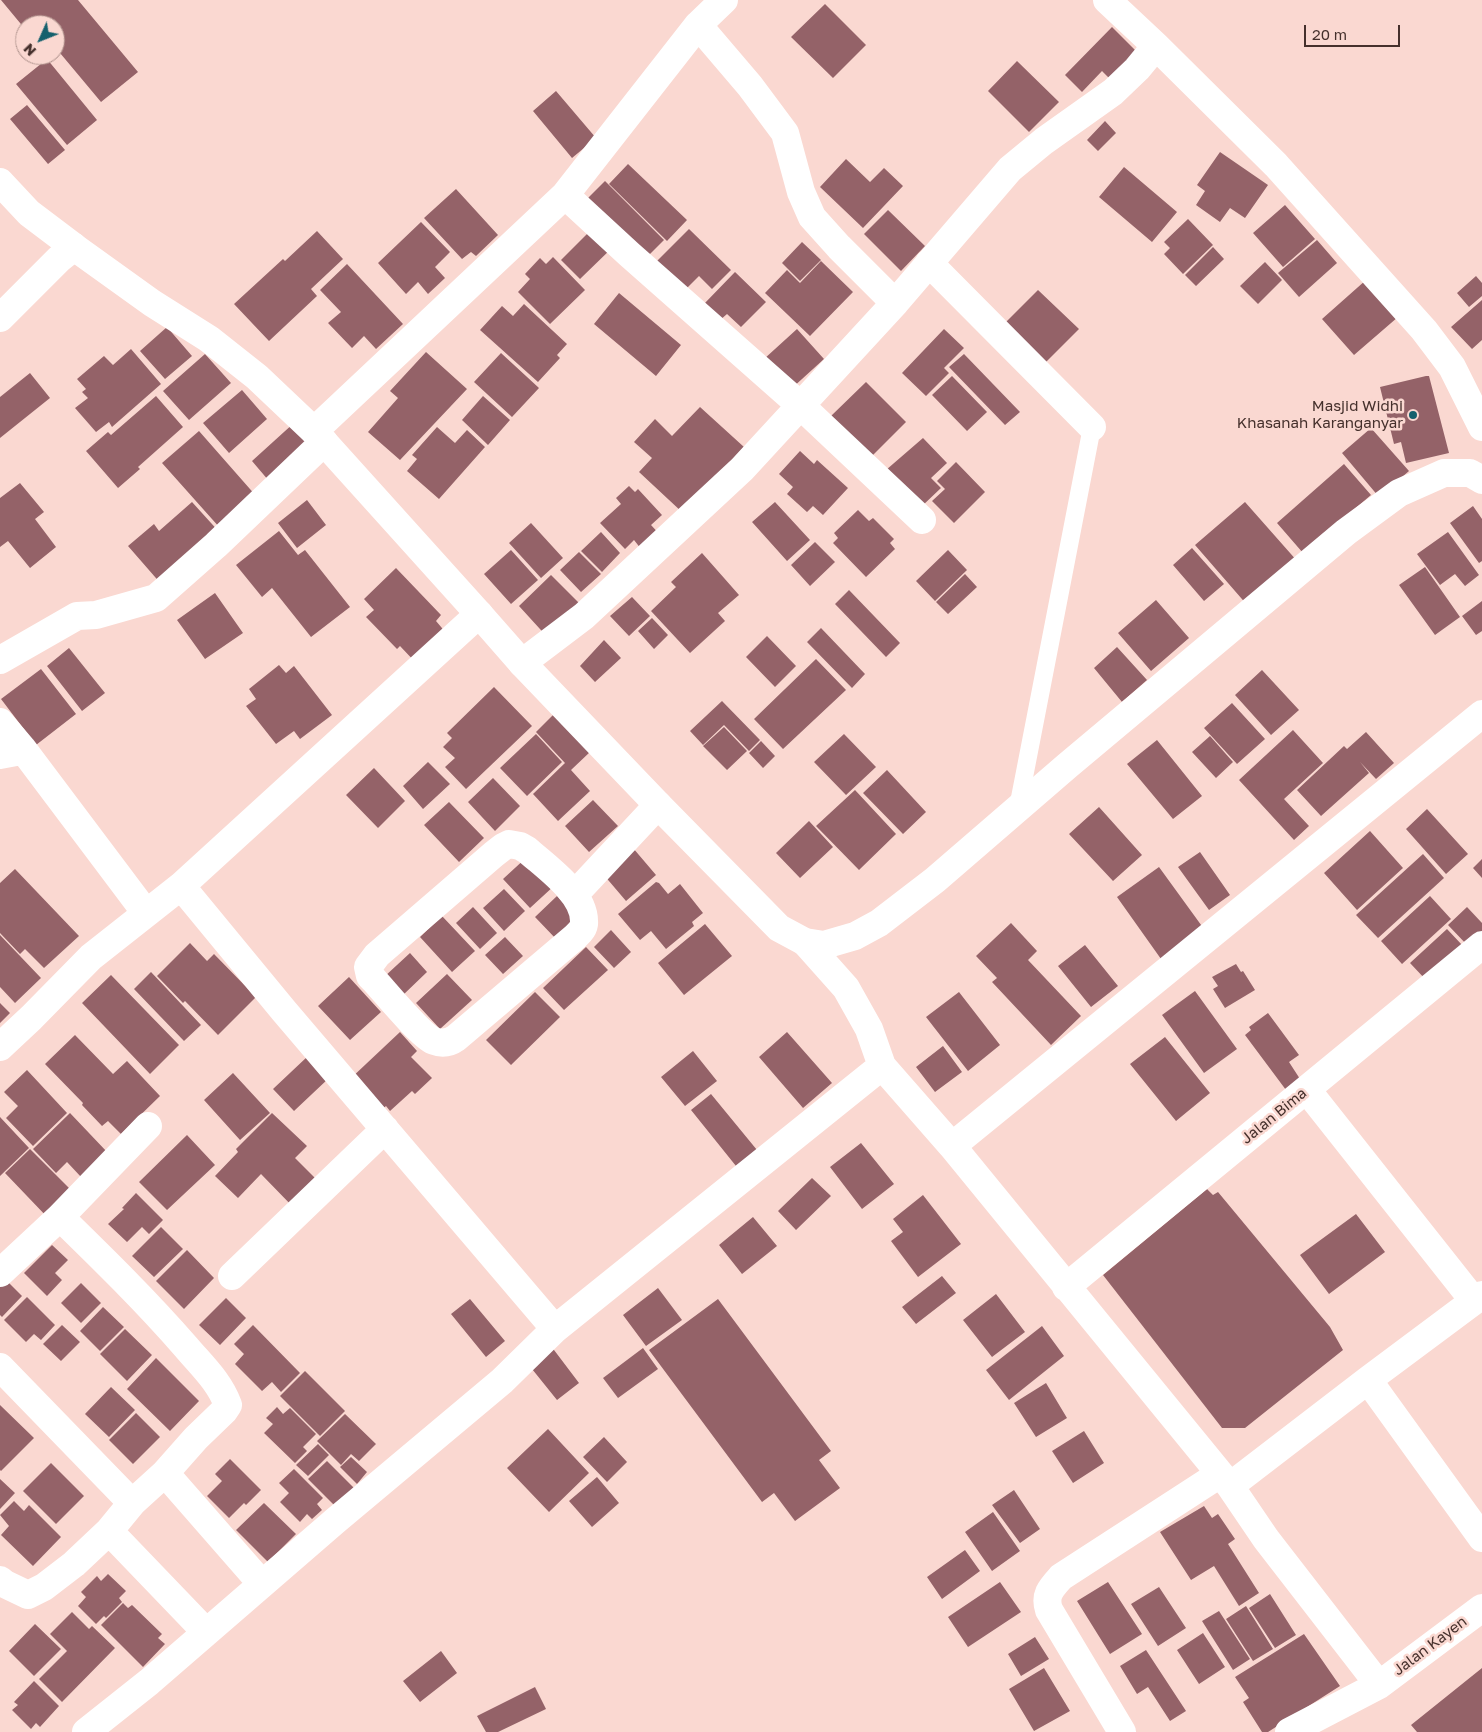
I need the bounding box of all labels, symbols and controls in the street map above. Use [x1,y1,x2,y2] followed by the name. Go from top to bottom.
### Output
[15,15,65,65] north arrow
[1307,15,1403,47] scale bar
[1312,25,1347,43] text: 20 m
[20,40,39,60] text: N
[1237,397,1403,432] place label: Masjid Widhi Khasanah Karanganyar
[1407,409,1419,421] marker: Masjid Widhi Khasanah Karanganyar
[1238,1084,1310,1148] street label: Jalan Bima
[1390,1612,1470,1680] street label: Jalan Kayen

